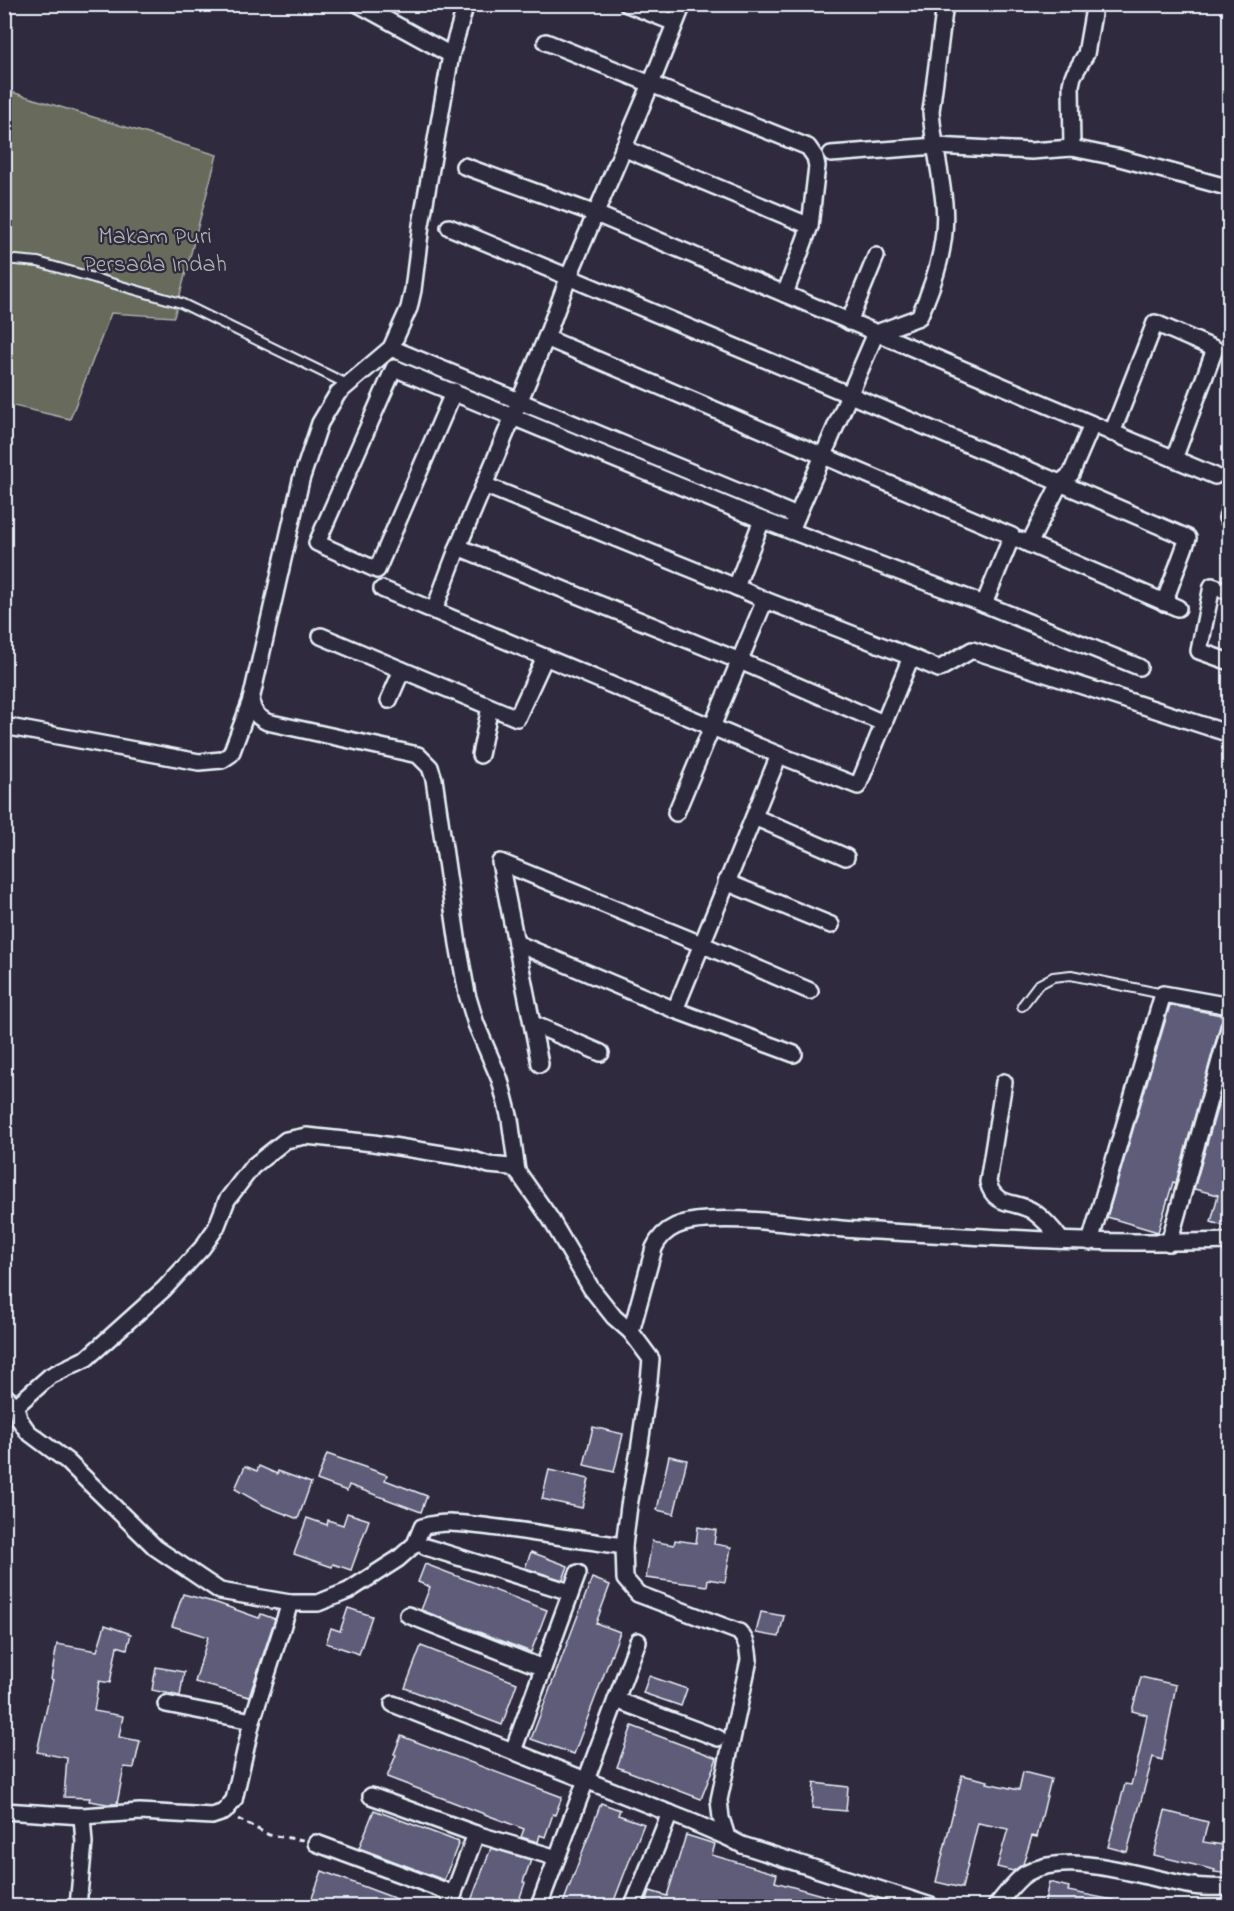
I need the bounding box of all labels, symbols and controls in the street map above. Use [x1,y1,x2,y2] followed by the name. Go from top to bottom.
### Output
[83,220,227,283] park label: Makam Puri Persada Indah

